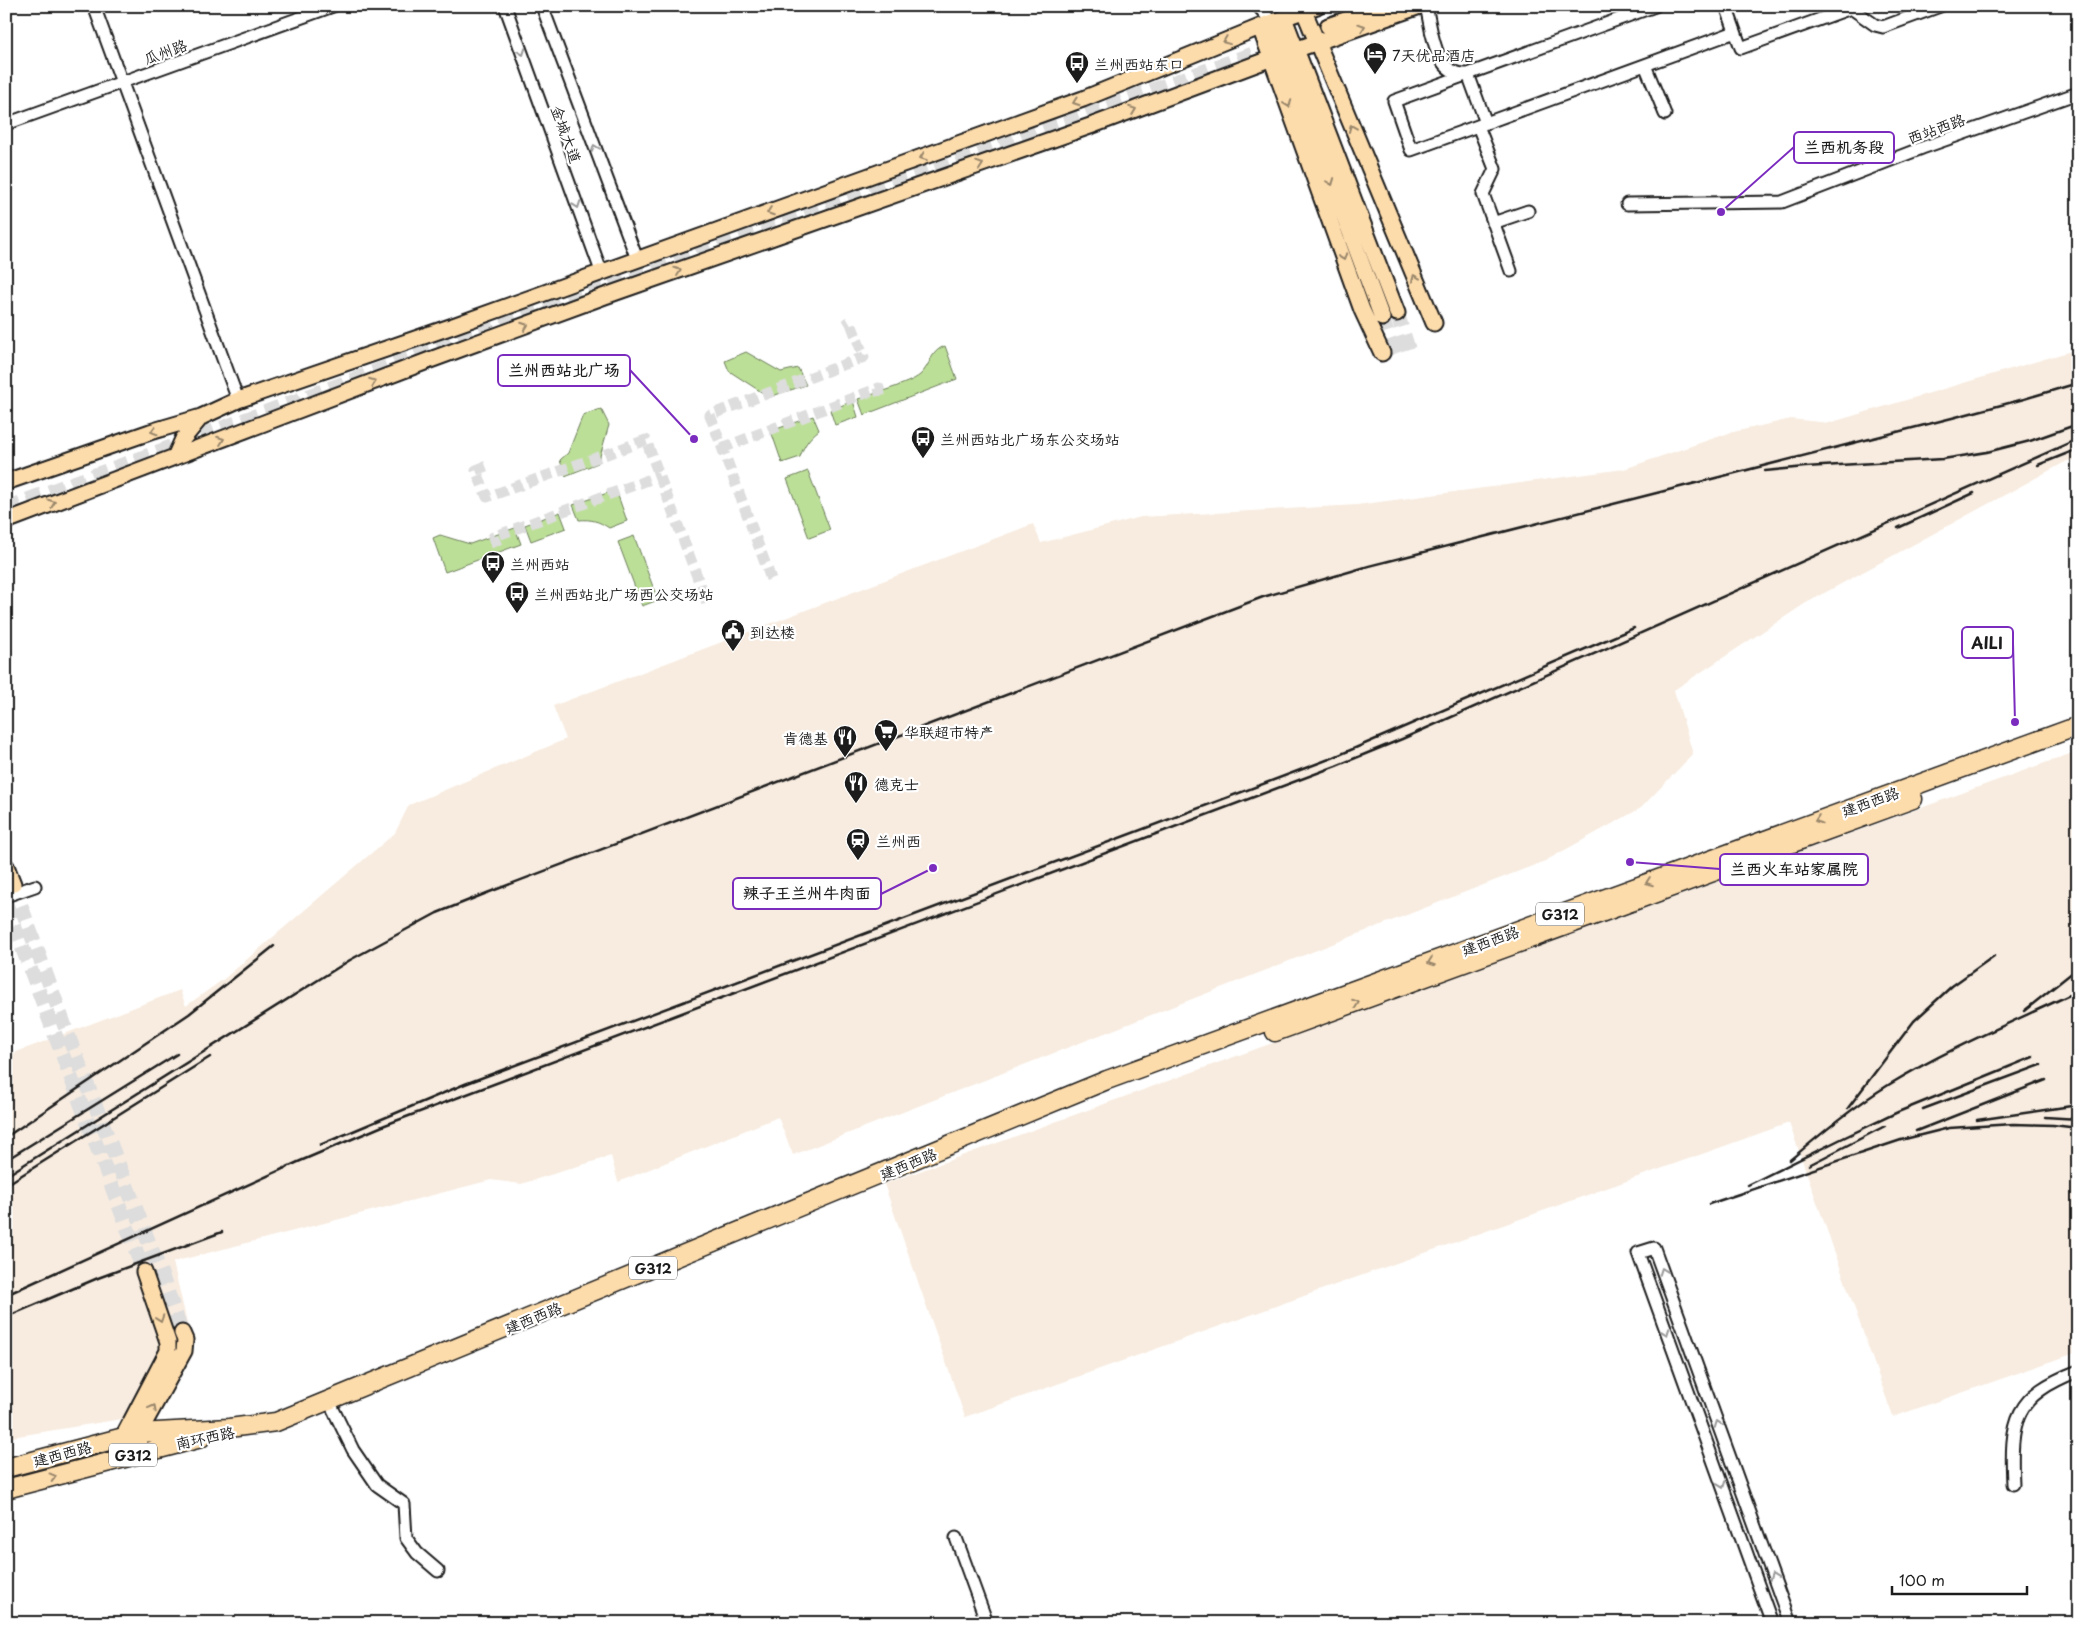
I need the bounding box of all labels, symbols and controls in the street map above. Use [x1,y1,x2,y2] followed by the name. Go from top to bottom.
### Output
[1358,22,1366,32] one-way arrow
[140,32,190,70] street label: 瓜州路
[1223,35,1231,45] one-way arrow
[1362,41,1388,75] hotel icon: 7天优品酒店
[1392,43,1476,66] place label: 7天优品酒店
[516,47,526,56] one-way arrow
[1064,50,1090,84] bus stop icon: 兰州西站东口
[1094,52,1184,75] place label: 兰州西站东口
[1072,96,1081,106] one-way arrow
[1282,100,1292,108] one-way arrow
[546,102,588,166] street label: 金城大道
[1128,106,1137,116] one-way arrow
[1904,107,1968,149] street label: 西站西路
[1348,124,1359,133] one-way arrow
[1794,132,1894,163] callout: 兰西机务段
[1804,134,1884,158] text: 兰西机务段
[591,144,601,153] one-way arrow
[919,151,928,161] one-way arrow
[975,161,984,171] one-way arrow
[1325,177,1335,186] one-way arrow
[571,200,581,209] one-way arrow
[766,206,775,216] one-way arrow
[1337,253,1347,261] one-way arrow
[673,267,682,277] one-way arrow
[1411,274,1422,283] one-way arrow
[520,322,529,332] one-way arrow
[498,355,630,386] callout: 兰州西站北广场
[508,357,620,381] text: 兰州西站北广场
[368,378,377,389] one-way arrow
[910,425,936,459] bus stop icon: 兰州西站北广场东公交场站
[150,426,159,436] one-way arrow
[940,427,1120,450] place label: 兰州西站北广场东公交场站
[216,436,225,446] one-way arrow
[47,499,56,510] one-way arrow
[480,550,506,584] bus stop icon: 兰州西站
[510,552,570,575] place label: 兰州西站
[504,580,530,614] bus stop icon: 兰州西站北广场西公交场站
[534,582,714,605] place label: 兰州西站北广场西公交场站
[720,618,746,652] public building icon: 到达楼
[750,620,795,643] place label: 到达楼
[1962,627,2013,658] callout: AILI
[1970,630,2003,654] text: AILI
[873,718,899,752] supermarket icon: 华联超市特产
[904,720,994,743] place label: 华联超市特产
[832,724,858,758] restaurant icon: 肯德基
[783,726,828,749] place label: 肯德基
[843,770,869,804] restaurant icon: 德克士
[874,772,919,795] place label: 德克士
[1838,780,1902,822] street label: 建西西路
[1814,814,1823,824] one-way arrow
[845,827,871,861] station icon: 兰州西
[876,829,921,852] place label: 兰州西
[1720,854,1868,885] callout: 兰西火车站家属院
[1730,856,1858,880] text: 兰西火车站家属院
[1645,876,1654,886] one-way arrow
[733,878,881,909] callout: 辣子王兰州牛肉面
[743,880,871,904] text: 辣子王兰州牛肉面
[1536,902,1584,926] road number: G312
[1458,919,1522,961] street label: 建西西路
[1427,956,1435,966] one-way arrow
[1351,999,1359,1009] one-way arrow
[876,1141,940,1185] street label: 建西西路
[629,1256,677,1280] road number: G312
[1659,1268,1669,1276] one-way arrow
[501,1295,565,1339] street label: 建西西路
[154,1314,164,1322] one-way arrow
[1660,1327,1670,1336] one-way arrow
[146,1405,156,1414] one-way arrow
[173,1420,237,1454] street label: 南环西路
[1714,1421,1724,1429] one-way arrow
[30,1434,94,1472] street label: 建西西路
[109,1444,157,1466] road number: G312
[49,1472,57,1482] one-way arrow
[1716,1480,1726,1489] one-way arrow
[1892,1564,2026,1596] scale bar
[1899,1568,1945,1591] text: 100 m
[1769,1573,1779,1582] one-way arrow

